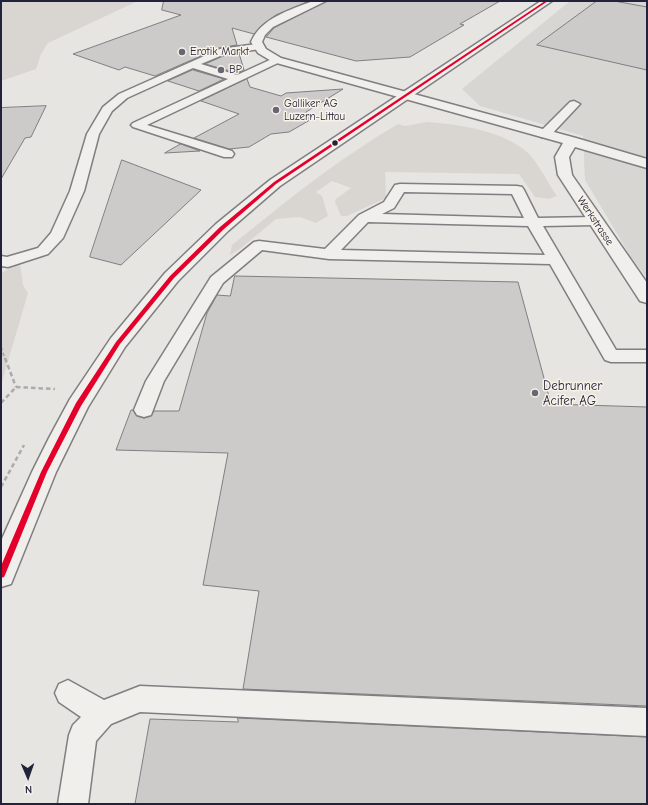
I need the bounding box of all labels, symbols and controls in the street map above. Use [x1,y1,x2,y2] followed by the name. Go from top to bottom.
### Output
[190,45,249,59] place label: Erotik Markt
[177,47,187,57] marker: Erotik Markt
[229,63,242,77] place label: BP
[216,65,226,75] marker: BP
[284,97,345,123] place label: Galliker AG Luzern-Littau
[271,105,281,115] marker: Galliker AG Luzern-Littau
[330,138,340,148] unlabelled marker
[574,194,616,248] street label: Werkstrasse
[543,378,603,409] place label: Debrunner Acifer AG
[530,388,540,398] marker: Debrunner Acifer AG
[8,757,48,797] north arrow
[25,783,32,796] text: N

